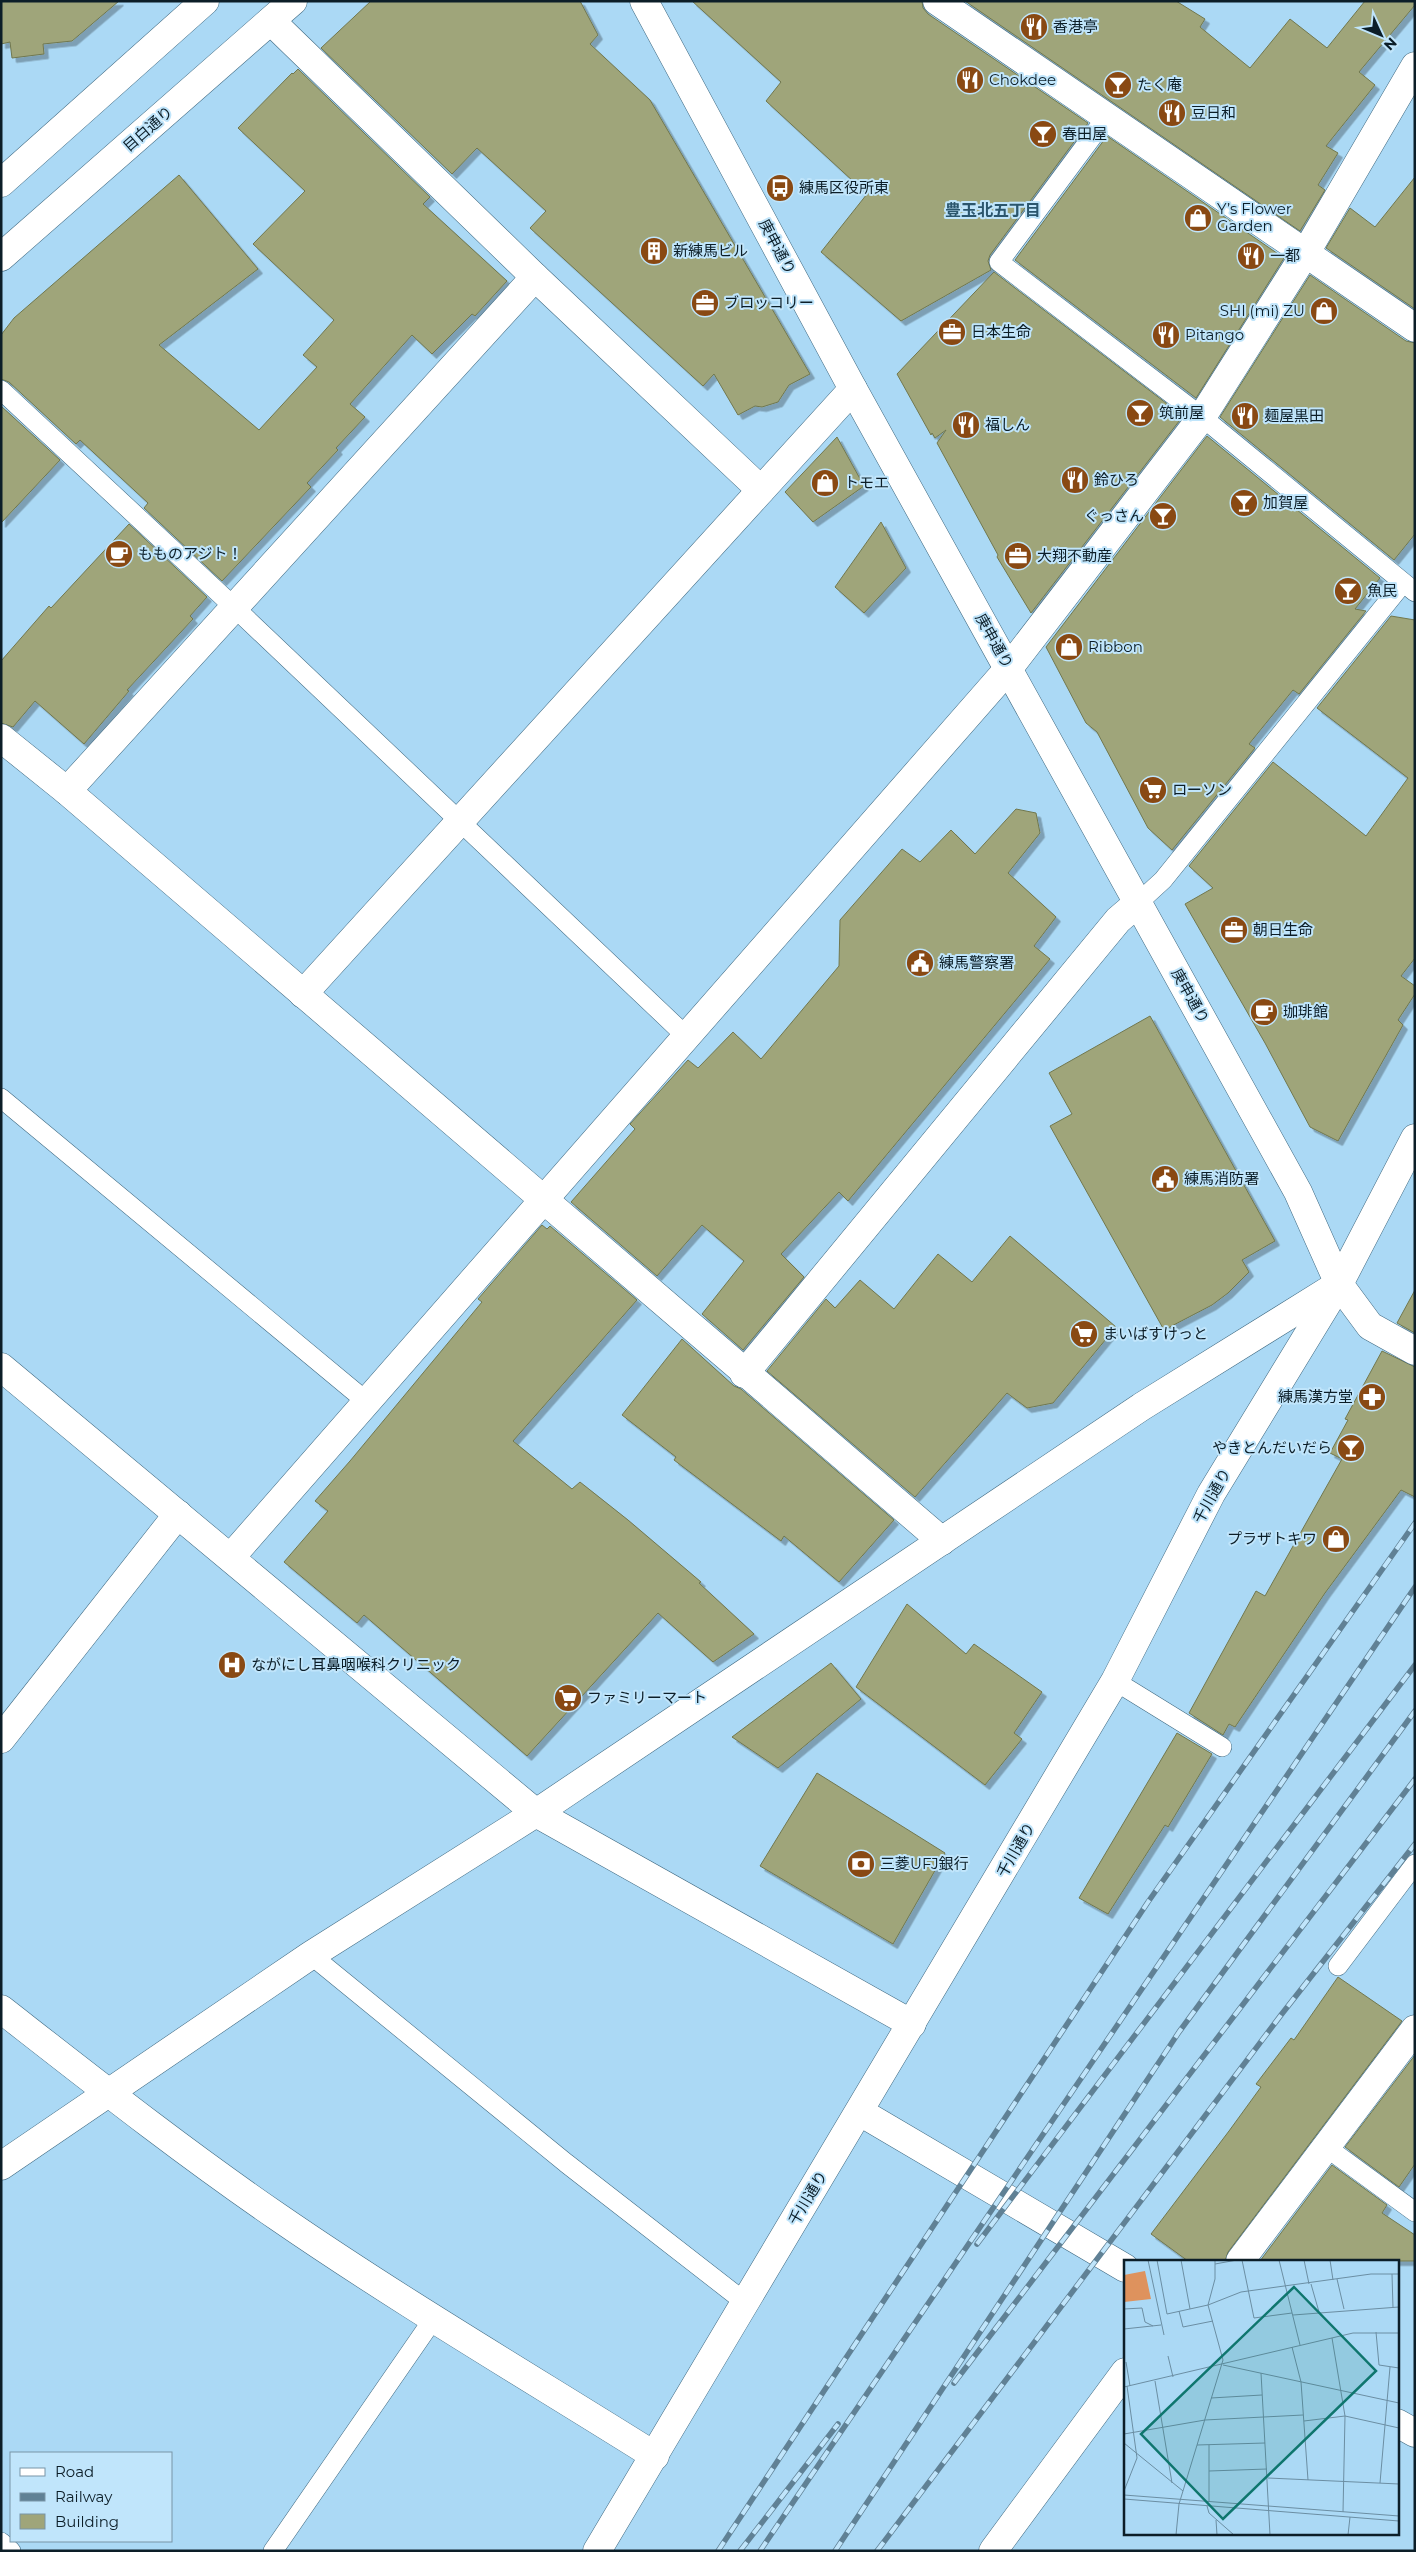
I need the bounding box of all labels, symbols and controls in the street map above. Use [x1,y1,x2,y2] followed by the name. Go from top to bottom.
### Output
[1356,10,1406,60] north arrow
[1019,12,1049,42] restaurant icon: 香港亭
[1053,17,1098,36] place label: 香港亭
[1380,34,1401,54] text: N
[955,65,985,95] restaurant icon: Chokdee
[989,70,1056,89] place label: Chokdee
[1103,70,1133,100] bar icon: たく庵
[1137,75,1182,94] place label: たく庵
[1157,98,1187,128] restaurant icon: 豆日和
[119,102,177,155] street label: 目白通り
[1191,103,1236,122] place label: 豆日和
[1028,119,1058,149] bar icon: 春田屋
[1062,124,1107,143] place label: 春田屋
[765,173,795,203] bus stop icon: 練馬区役所東
[799,178,889,197] place label: 練馬区役所東
[1217,199,1292,235] place label: Y’s Flower Garden
[945,201,1041,220] district label: 豊玉北五丁目
[1183,203,1213,233] shop icon: Y’s Flower Garden
[755,216,800,278] street label: 庚申通り
[639,236,669,266] building icon: 新練馬ビル
[673,241,748,260] place label: 新練馬ビル
[1236,241,1266,271] restaurant icon: 一都
[1270,246,1300,265] place label: 一都
[690,288,720,318] office icon: ブロッコリー
[724,293,814,312] place label: ブロッコリー
[1309,296,1339,326] shop icon: SHI (mi) ZU
[1220,301,1305,320] place label: SHI (mi) ZU
[937,317,967,347] office icon: 日本生命
[1151,320,1181,350] restaurant icon: Pitango
[971,322,1031,341] place label: 日本生命
[1185,325,1244,344] place label: Pitango
[1125,398,1155,428] bar icon: 筑前屋
[1230,401,1260,431] restaurant icon: 麺屋黒田
[1159,403,1204,422] place label: 筑前屋
[1264,406,1324,425] place label: 麺屋黒田
[951,410,981,440] restaurant icon: 福しん
[985,415,1030,434] place label: 福しん
[1060,465,1090,495] restaurant icon: 鈴ひろ
[810,468,840,498] shop icon: トモエ
[1094,470,1139,489] place label: 鈴ひろ
[844,473,889,492] place label: トモエ
[1229,488,1259,518] bar icon: 加賀屋
[1263,493,1308,512] place label: 加賀屋
[1148,501,1178,531] bar icon: ぐっさん
[1084,506,1144,525] place label: ぐっさん
[104,539,134,569] cafe icon: もものアジト！
[1003,541,1033,571] office icon: 大翔不動産
[138,544,242,563] place label: もものアジト！
[1037,546,1112,565] place label: 大翔不動産
[1333,576,1363,606] bar icon: 魚民
[1367,581,1397,600] place label: 魚民
[972,610,1017,672] street label: 庚申通り
[1054,632,1084,662] shop icon: Ribbon
[1088,637,1143,656] place label: Ribbon
[1138,775,1168,805] supermarket icon: ローソン
[1172,780,1232,799] place label: ローソン
[1219,915,1249,945] office icon: 朝日生命
[1253,920,1313,939] place label: 朝日生命
[905,948,935,978] public building icon: 練馬警察署
[939,953,1014,972] place label: 練馬警察署
[1168,965,1213,1027] street label: 庚申通り
[1249,997,1279,1027] cafe icon: 珈琲館
[1283,1002,1328,1021] place label: 珈琲館
[1150,1164,1180,1194] public building icon: 練馬消防署
[1184,1169,1259,1188] place label: 練馬消防署
[1069,1319,1099,1349] supermarket icon: まいばすけっと
[1103,1324,1208,1343] place label: まいばすけっと
[1357,1382,1387,1412] pharmacy icon: 練馬漢方堂
[1278,1387,1353,1406] place label: 練馬漢方堂
[1336,1433,1366,1463] bar icon: やきとんだいだら
[1212,1438,1332,1457] place label: やきとんだいだら
[1189,1465,1234,1527] street label: 千川通り
[1321,1524,1351,1554] shop icon: プラザトキワ
[1227,1529,1317,1548] place label: プラザトキワ
[217,1650,247,1680] hospital icon: ながにし耳鼻咽喉科クリニック
[251,1655,461,1674] place label: ながにし耳鼻咽喉科クリニック
[553,1683,583,1713] supermarket icon: ファミリーマート
[587,1688,707,1707] place label: ファミリーマート
[992,1819,1039,1880] street label: 千川通り
[846,1849,876,1879] bank icon: 三菱UFJ銀行
[880,1854,969,1873] place label: 三菱UFJ銀行
[784,2167,831,2228] street label: 千川通り
[1124,2260,1398,2534] inset map
[10,2452,172,2542] legend
[55,2462,94,2481] text: Road
[55,2487,113,2506] text: Railway
[55,2512,119,2531] text: Building

